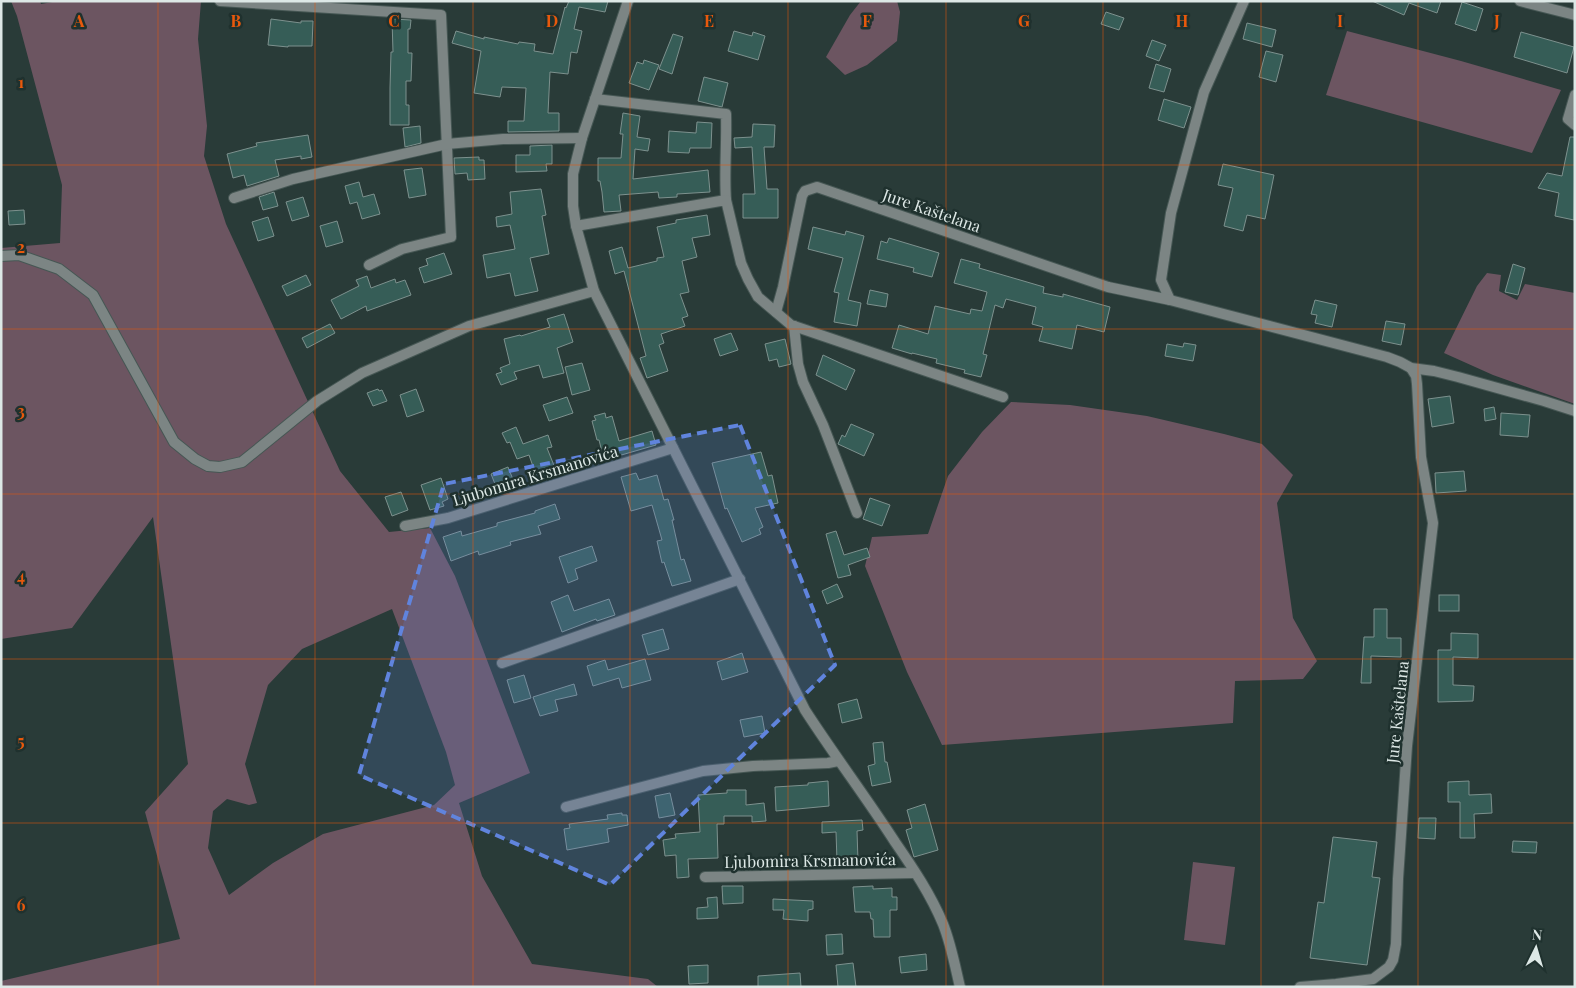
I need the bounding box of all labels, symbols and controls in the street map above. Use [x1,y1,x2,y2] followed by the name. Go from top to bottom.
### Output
[73,10,85,31] text: A
[231,10,242,31] text: B
[388,10,400,31] text: C
[546,10,558,31] text: D
[704,10,714,31] text: E
[862,10,872,31] text: F
[1018,10,1030,31] text: G
[1176,10,1189,31] text: H
[1337,10,1343,31] text: I
[1493,10,1500,31] text: J
[18,71,24,92] text: 1
[879,183,984,237] street label: Jure Kaštelana
[17,236,25,257] text: 2
[17,400,25,421] text: 3
[450,440,620,510] street label: Ljubomira Krsmanovića
[17,565,25,586] text: 4
[1381,660,1413,765] street label: Jure Kaštelana
[17,730,25,751] text: 5
[724,848,896,872] street label: Ljubomira Krsmanovića
[17,894,26,915] text: 6
[1511,923,1561,973] north arrow
[1531,925,1543,944] text: N

